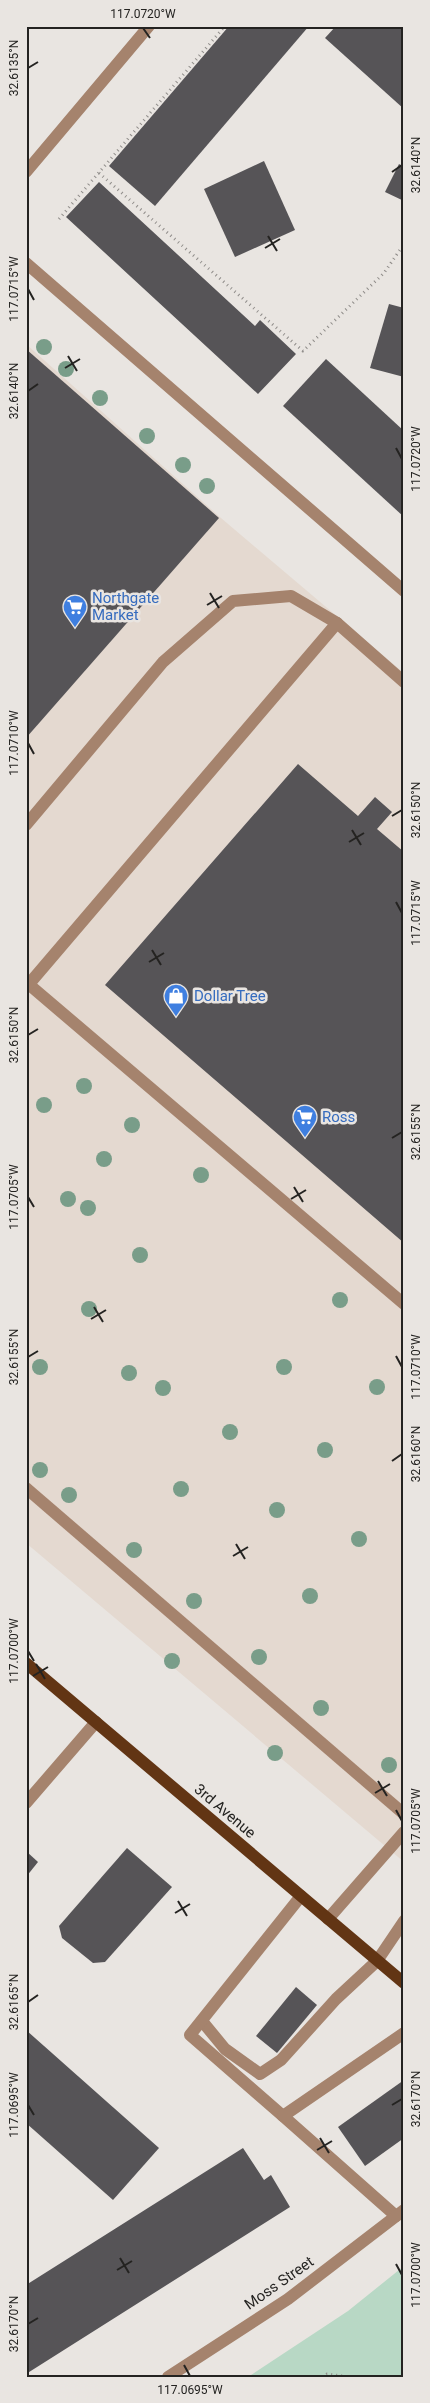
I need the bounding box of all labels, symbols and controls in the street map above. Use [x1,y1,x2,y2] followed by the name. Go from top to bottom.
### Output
[110,7,176,21] text: 117.0720°W
[7,40,21,96] text: 32.6135°N
[409,137,423,193] text: 32.6140°N
[7,256,21,322] text: 117.0715°W
[7,363,21,419] text: 32.6140°N
[409,426,423,492] text: 117.0720°W
[92,589,159,624] place label: Northgate Market
[62,594,88,628] supermarket icon: Northgate Market
[7,710,21,776] text: 117.0710°W
[409,782,423,838] text: 32.6150°N
[409,880,423,946] text: 117.0715°W
[163,983,189,1017] shop icon: Dollar Tree
[194,987,266,1005] place label: Dollar Tree
[7,1007,21,1063] text: 32.6150°N
[292,1104,318,1138] supermarket icon: Ross
[409,1104,423,1160] text: 32.6155°N
[322,1108,355,1126] place label: Ross
[7,1164,21,1230] text: 117.0705°W
[7,1329,21,1385] text: 32.6155°N
[409,1334,423,1400] text: 117.0710°W
[409,1426,423,1482] text: 32.6160°N
[7,1618,21,1684] text: 117.0700°W
[191,1780,259,1842] street label: 3rd Avenue
[409,1788,423,1854] text: 117.0705°W
[7,1974,21,2030] text: 32.6165°N
[409,2071,423,2127] text: 32.6170°N
[7,2072,21,2138] text: 117.0695°W
[409,2242,423,2308] text: 117.0700°W
[241,2253,317,2313] street label: Moss Street
[7,2296,21,2352] text: 32.6170°N
[157,2383,223,2397] text: 117.0695°W

